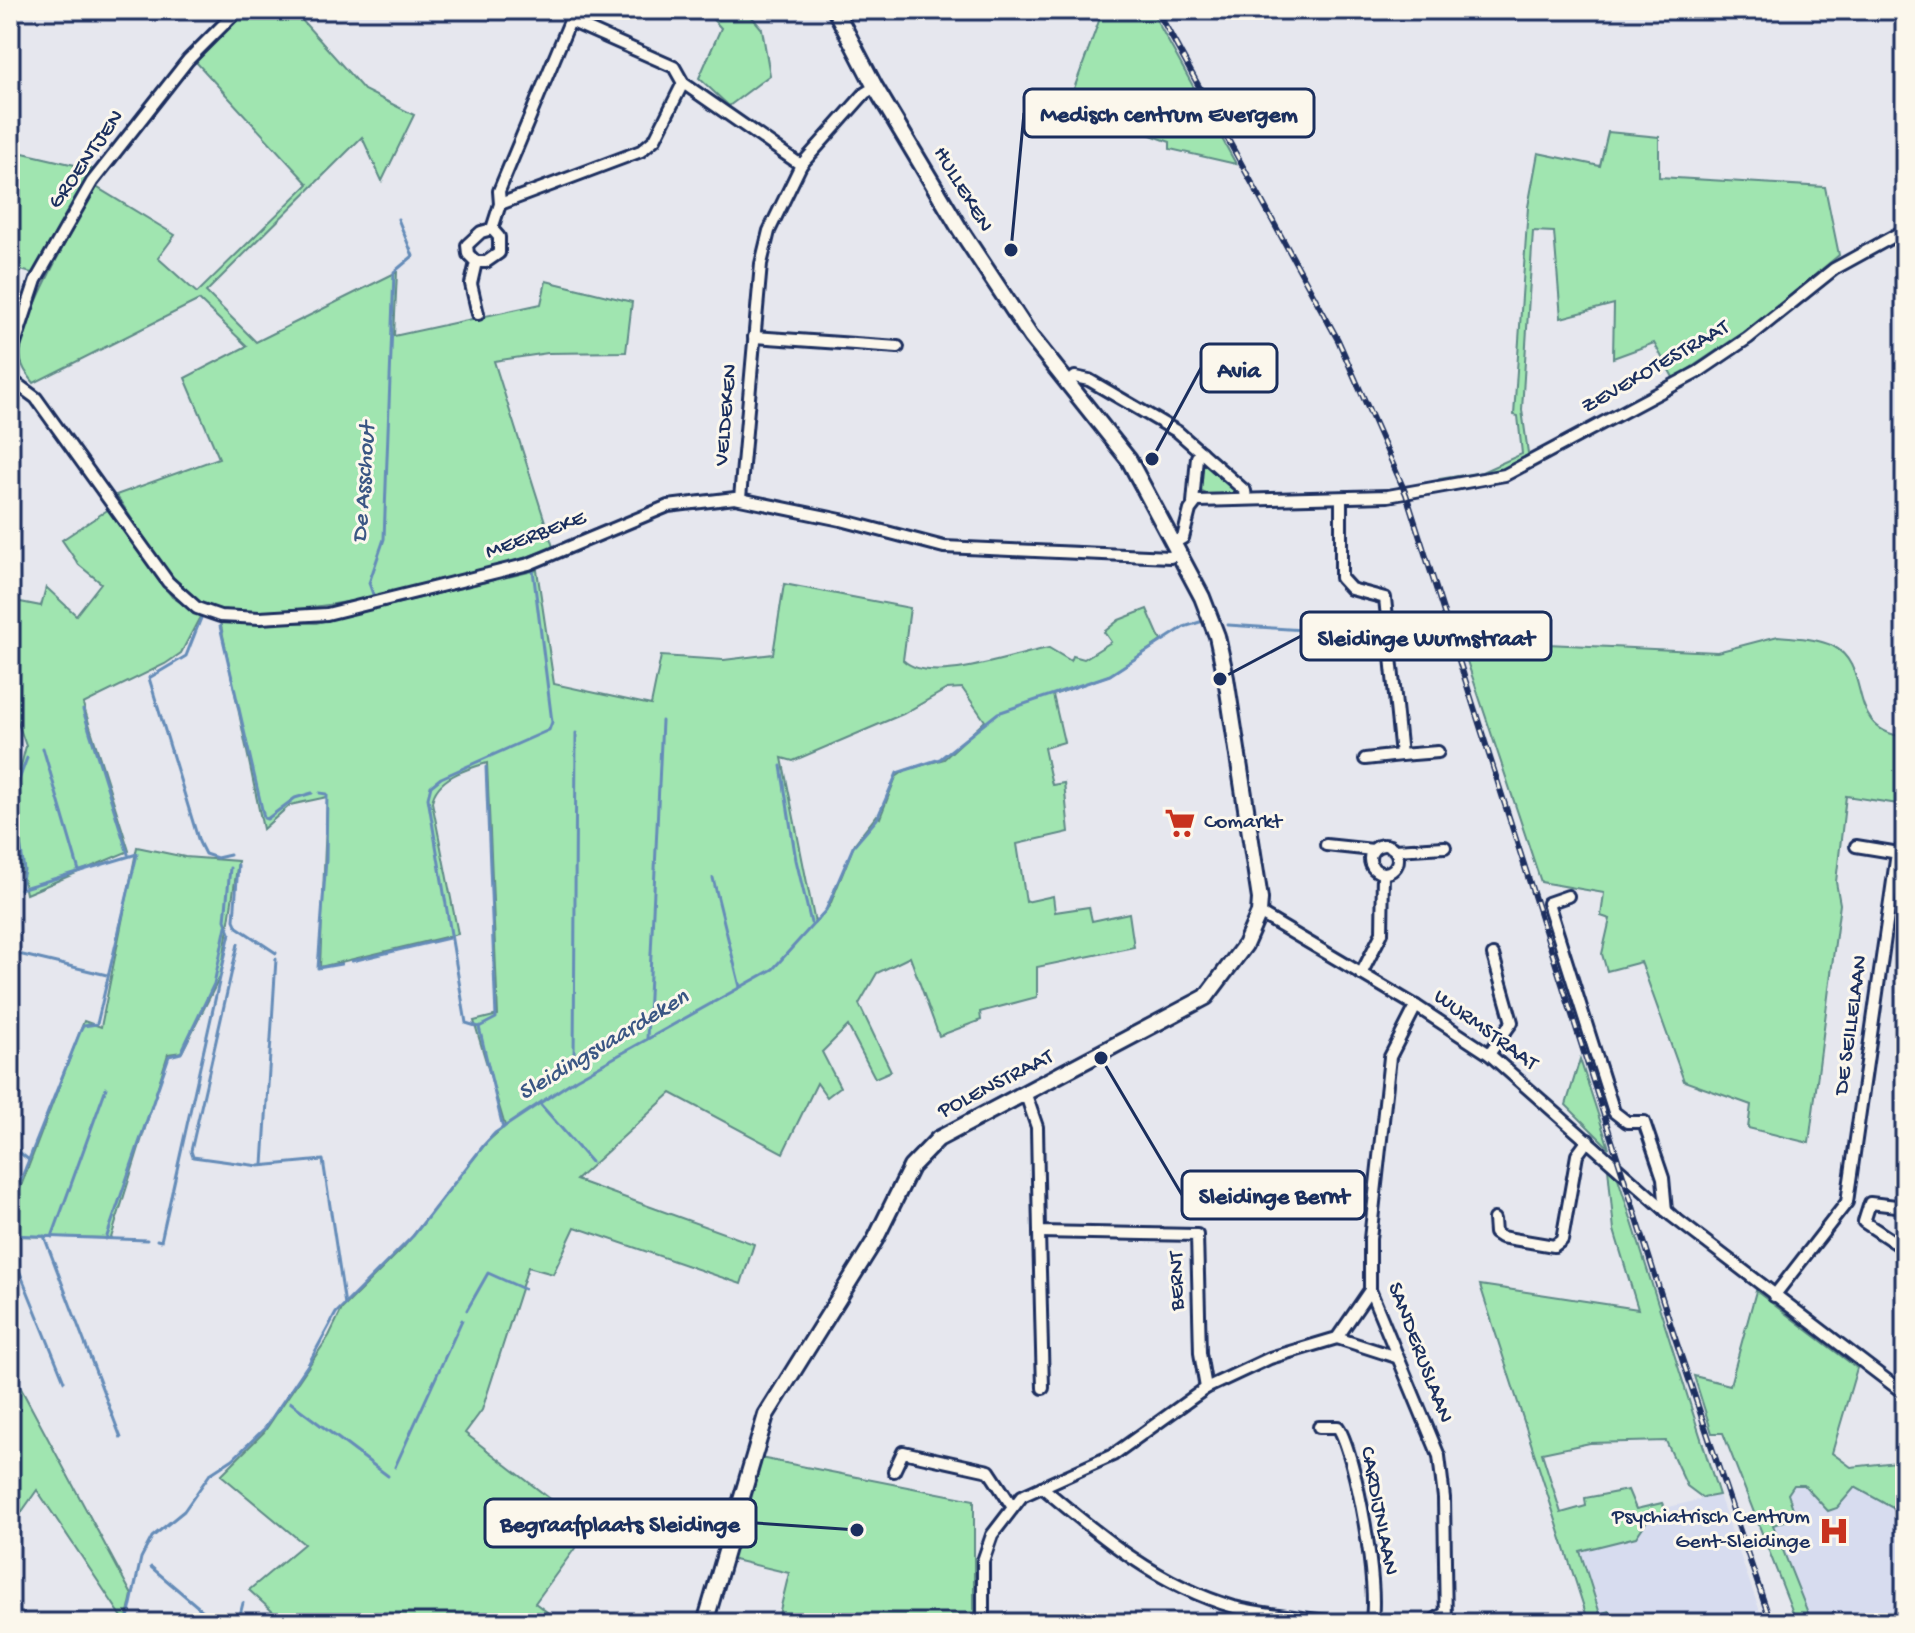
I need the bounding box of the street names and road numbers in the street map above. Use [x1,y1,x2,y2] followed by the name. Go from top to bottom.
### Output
[43,105,131,215] street label: GROENTJEN
[926,142,998,238] street label: HULLEKEN
[1578,314,1736,421] street label: ZEVEKOTESTRAAT
[710,363,744,468] street label: VELDEKEN
[482,505,591,566] street label: MEERBEKE
[1829,954,1875,1098] street label: DE SEILLELAAN
[1428,984,1544,1079] street label: WURMSTRAAT
[933,1044,1059,1126] street label: POLENSTRAAT
[1164,1250,1192,1312] street label: BERNT
[1380,1279,1458,1427] street label: SANDERUSLAAN
[1353,1444,1403,1578] street label: CARDIJNLAAN

